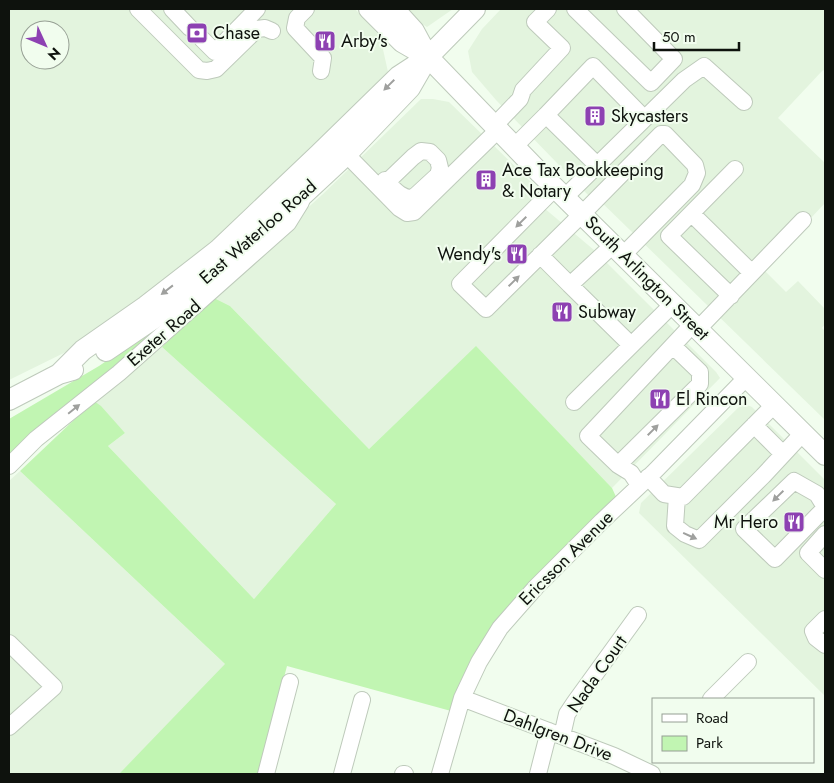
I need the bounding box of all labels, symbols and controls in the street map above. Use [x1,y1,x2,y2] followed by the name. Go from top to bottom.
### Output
[20,20,70,70] north arrow
[213,20,260,46] place label: Chase
[654,20,739,52] scale bar
[185,21,209,45] bank icon: Chase
[662,26,696,48] text: 50 m
[341,28,388,54] place label: Arby's
[313,29,337,53] restaurant icon: Arby's
[43,43,65,65] text: N
[383,79,395,91] one-way arrow
[611,103,688,129] place label: Skycasters
[583,104,607,128] building icon: Skycasters
[502,157,664,204] place label: Ace Tax Bookkeeping & Notary
[474,168,498,192] building icon: Ace Tax Bookkeeping & Notary
[194,174,322,290] street label: East Waterloo Road
[579,210,716,347] street label: South Arlington Street
[515,216,527,228] one-way arrow
[437,241,501,267] place label: Wendy's
[505,242,529,266] restaurant icon: Wendy's
[508,275,520,287] one-way arrow
[160,285,174,295] one-way arrow
[121,294,207,372] street label: Exeter Road
[578,299,636,325] place label: Subway
[550,300,574,324] restaurant icon: Subway
[676,386,748,412] place label: El Rincon
[648,387,672,411] restaurant icon: El Rincon
[67,404,81,414] one-way arrow
[646,425,658,437] one-way arrow
[772,490,784,502] one-way arrow
[513,505,619,611] street label: Ericsson Avenue
[714,509,778,535] place label: Mr Hero
[782,510,806,534] restaurant icon: Mr Hero
[683,532,697,540] one-way arrow
[561,630,634,718] street label: Nada Court
[652,698,814,763] legend
[500,702,616,768] street label: Dahlgren Drive
[696,707,728,729] text: Road
[696,732,723,754] text: Park

